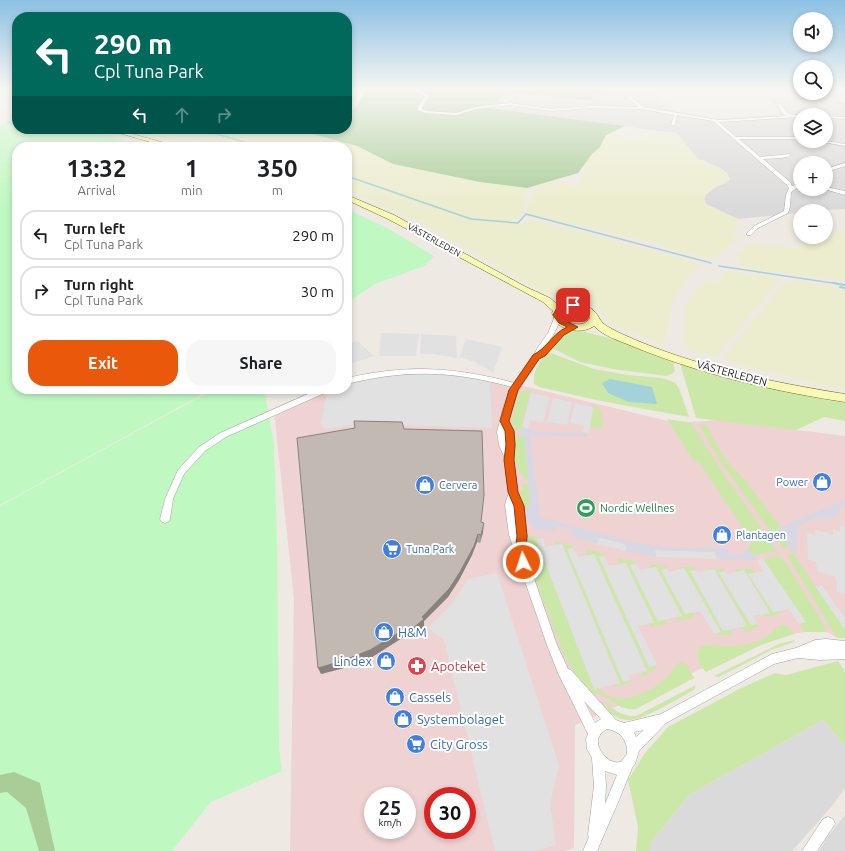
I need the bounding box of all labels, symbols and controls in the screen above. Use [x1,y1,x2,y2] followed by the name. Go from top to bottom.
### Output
[793,12,833,244] map controls
[793,12,833,52] button: sound
[28,28,80,80] icon: left
[94,28,172,59] text: 290 m
[793,60,833,100] button: search
[94,61,204,81] text: Cpl Tuna Park
[129,104,151,126] icon: left
[171,104,193,126] icon: ahead
[213,104,235,126] icon: right
[793,108,833,148] button: layers
[66,155,126,182] text: 13:32
[185,155,198,182] text: 1
[257,155,298,182] text: 350
[793,156,833,196] button: +
[77,183,115,197] text: Arrival
[181,183,203,197] text: min
[272,183,283,197] text: m
[793,204,833,244] button: −
[64,220,125,237] text: Turn left
[406,221,462,259] street label: VÄSTERLEDEN
[30,224,52,246] icon: left
[292,227,334,244] text: 290 m
[64,237,143,251] text: Cpl Tuna Park
[64,276,134,293] text: Turn right
[30,280,52,302] icon: right
[301,283,334,300] text: 30 m
[556,288,590,322] pin
[64,293,143,307] text: Cpl Tuna Park
[562,294,584,316] icon: arrive
[28,340,178,386] button: Exit
[186,340,336,386] button: Share
[696,358,768,388] street label: VÄSTERLEDEN
[811,471,833,493] shop icon: Power
[414,474,436,496] shop icon: Cervera
[776,476,809,488] place label: Power
[439,479,477,491] place label: Cervera
[575,497,597,519] sports icon: Nordic Wellnes
[600,502,674,514] place label: Nordic Wellnes
[711,524,733,546] shop icon: Plantagen
[736,529,786,541] place label: Plantagen
[381,538,403,560] supermarket icon: Tuna Park
[502,541,544,583] position arrow
[406,543,455,555] place label: Tuna Park
[373,621,395,643] shop icon: H&M
[398,625,427,639] place label: H&M
[375,650,397,672] shop icon: Lindex
[333,654,372,668] place label: Lindex
[406,655,428,677] pharmacy icon: Apoteket
[431,659,486,673] place label: Apoteket
[384,686,406,708] shop icon: Cassels
[409,690,452,704] place label: Cassels
[392,708,414,730] shop icon: Systembolaget
[417,712,504,726] place label: Systembolaget
[405,733,427,755] supermarket icon: City Gross
[430,737,488,751] place label: City Gross
[424,787,476,839] speed limit sign: 30
[379,796,401,819] text: 25
[378,817,402,828] text: km/h

